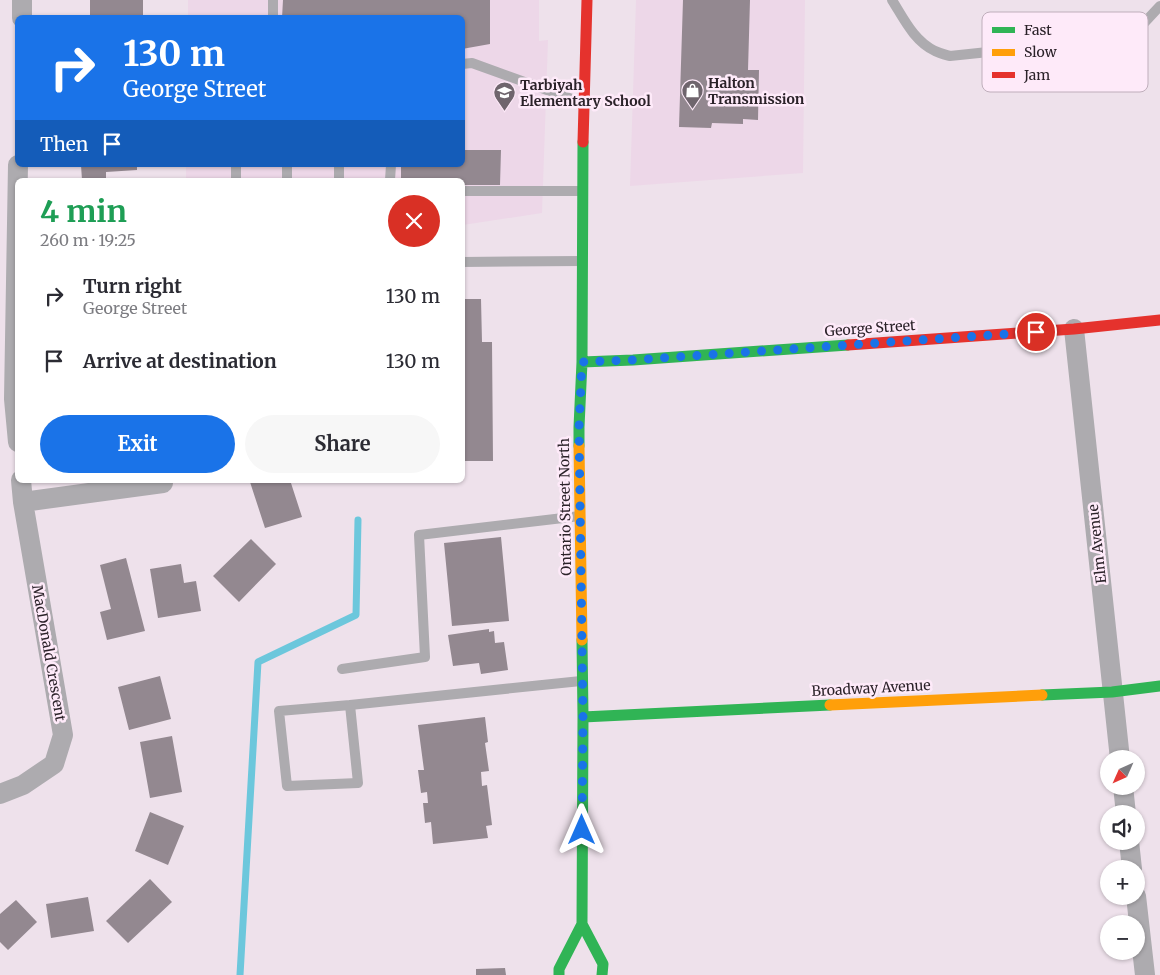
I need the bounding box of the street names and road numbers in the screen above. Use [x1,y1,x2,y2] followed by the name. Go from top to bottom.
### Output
[824,316,917,340] street label: George Street
[555,438,575,576] street label: Ontario Street North
[1084,503,1110,585] street label: Elm Avenue
[28,583,70,723] street label: MacDonald Crescent
[811,676,931,700] street label: Broadway Avenue

